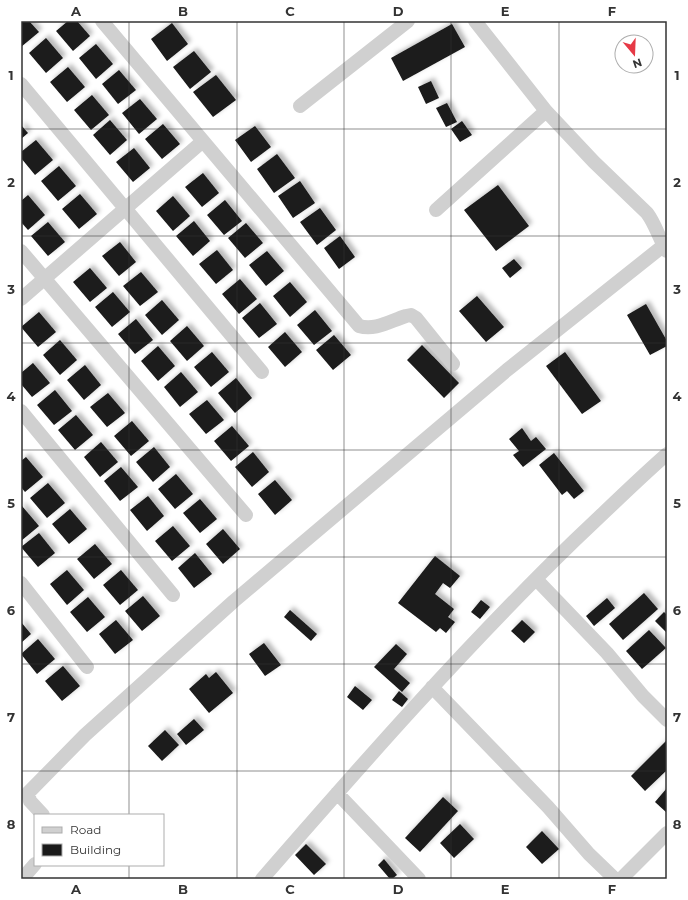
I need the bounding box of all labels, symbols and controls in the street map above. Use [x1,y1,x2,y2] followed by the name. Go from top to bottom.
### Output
[70,3,82,19] text: A
[178,3,188,19] text: B
[285,3,295,19] text: C
[393,3,404,19] text: D
[501,3,510,19] text: E
[608,3,616,19] text: F
[614,34,654,74] north arrow
[631,55,644,72] text: N
[8,67,14,83] text: 1
[674,67,680,83] text: 1
[7,174,15,190] text: 2
[673,174,681,190] text: 2
[6,281,15,297] text: 3
[672,281,681,297] text: 3
[7,388,16,404] text: 4
[673,388,682,404] text: 4
[7,495,15,511] text: 5
[673,495,681,511] text: 5
[7,602,16,618] text: 6
[673,602,682,618] text: 6
[7,709,15,725] text: 7
[673,709,681,725] text: 7
[34,814,164,866] legend
[7,816,16,832] text: 8
[673,816,682,832] text: 8
[70,822,101,837] text: Road
[70,842,121,857] text: Building
[70,881,82,897] text: A
[178,881,188,897] text: B
[285,881,295,897] text: C
[393,881,404,897] text: D
[501,881,510,897] text: E
[608,881,616,897] text: F

